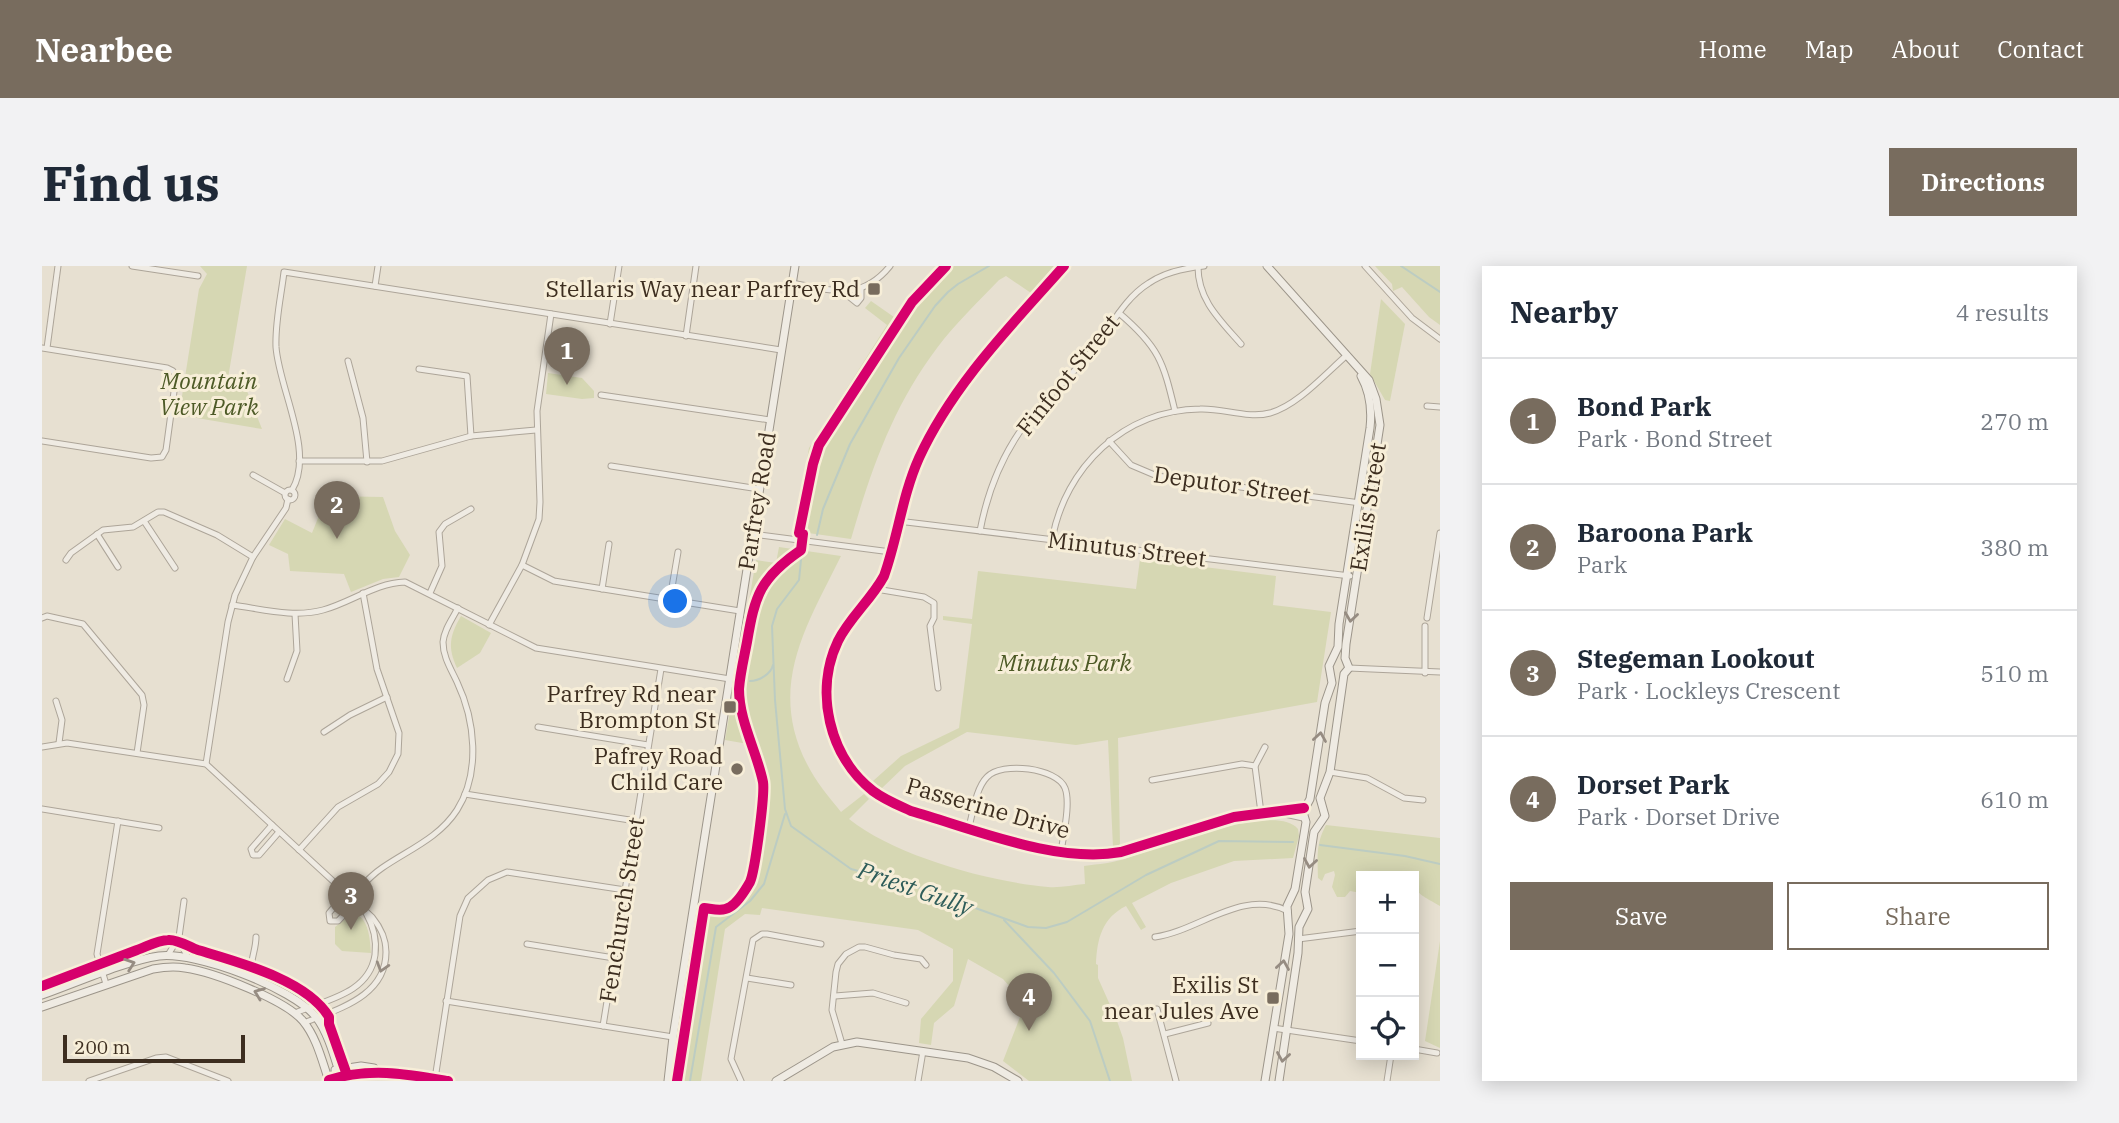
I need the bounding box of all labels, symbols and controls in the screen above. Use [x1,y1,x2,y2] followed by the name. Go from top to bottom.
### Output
[35,28,173,71] text: Nearbee
[1699,33,1767,65] text: Home
[1805,33,1853,65] text: Map
[1891,33,1959,65] text: About
[1997,33,2084,65] text: Contact
[1889,148,2077,216] button: Directions
[42,151,220,214] text: Find us
[545,273,860,303] place label: Stellaris Way near Parfrey Rd
[866,281,882,297] marker: Stellaris Way near Parfrey Rd
[1510,292,1618,331] text: Nearby
[1956,297,2049,327] text: 4 results
[1009,308,1125,441] street label: Finfoot Street
[544,327,590,385] pin: 1
[159,365,260,421] park label: Mountain View Park
[1577,389,1711,423] text: Bond Park
[1526,406,1540,436] text: 1
[1980,406,2049,436] text: 270 m
[1577,423,1772,453] text: Park · Bond Street
[730,429,782,572] street label: Parfrey Road
[1342,440,1392,573] street label: Exilis Street
[1152,458,1313,510] street label: Deputor Street
[314,481,360,539] pin: 2
[1577,515,1753,549] text: Baroona Park
[1046,523,1208,573] street label: Minutus Street
[1526,532,1540,562] text: 2
[1980,532,2049,562] text: 380 m
[1577,549,1627,579] text: Park
[658,584,692,618] your location
[1344,611,1359,623] one-way arrow
[1577,641,1814,675] text: Stegeman Lookout
[997,647,1133,677] park label: Minutus Park
[1526,658,1540,688] text: 3
[1980,658,2049,688] text: 510 m
[1577,675,1840,705] text: Park · Lockleys Crescent
[547,678,716,734] place label: Parfrey Rd near Brompton St
[722,699,738,715] marker: Parfrey Rd near Brompton St
[1312,732,1327,743] one-way arrow
[594,740,723,796] place label: Pafrey Road Child Care
[729,761,745,777] marker: Pafrey Road Child Care
[1577,767,1729,801] text: Dorset Park
[903,769,1074,845] street label: Passerine Drive
[1526,784,1540,814] text: 4
[1980,784,2049,814] text: 610 m
[1577,801,1780,831] text: Park · Dorset Drive
[592,815,650,1005] street label: Fenchurch Street
[853,853,979,923] water label: Priest Gully
[1303,857,1318,868] one-way arrow
[1356,871,1419,1060] map controls
[1356,871,1419,934] button: +
[328,872,374,930] pin: 3
[1510,882,1773,950] button: Save
[1787,882,2049,950] button: Share
[1356,934,1419,997] button: −
[123,958,135,972] one-way arrow
[1275,959,1290,971] one-way arrow
[376,961,391,973] one-way arrow
[1104,969,1259,1025] place label: Exilis St near Jules Ave
[1006,973,1052,1031] pin: 4
[253,988,265,1002] one-way arrow
[1265,990,1281,1006] marker: Exilis St near Jules Ave
[1356,997,1419,1060] button: locate
[63,1032,245,1064] scale bar
[74,1035,131,1059] text: 200 m
[1276,1051,1291,1063] one-way arrow

